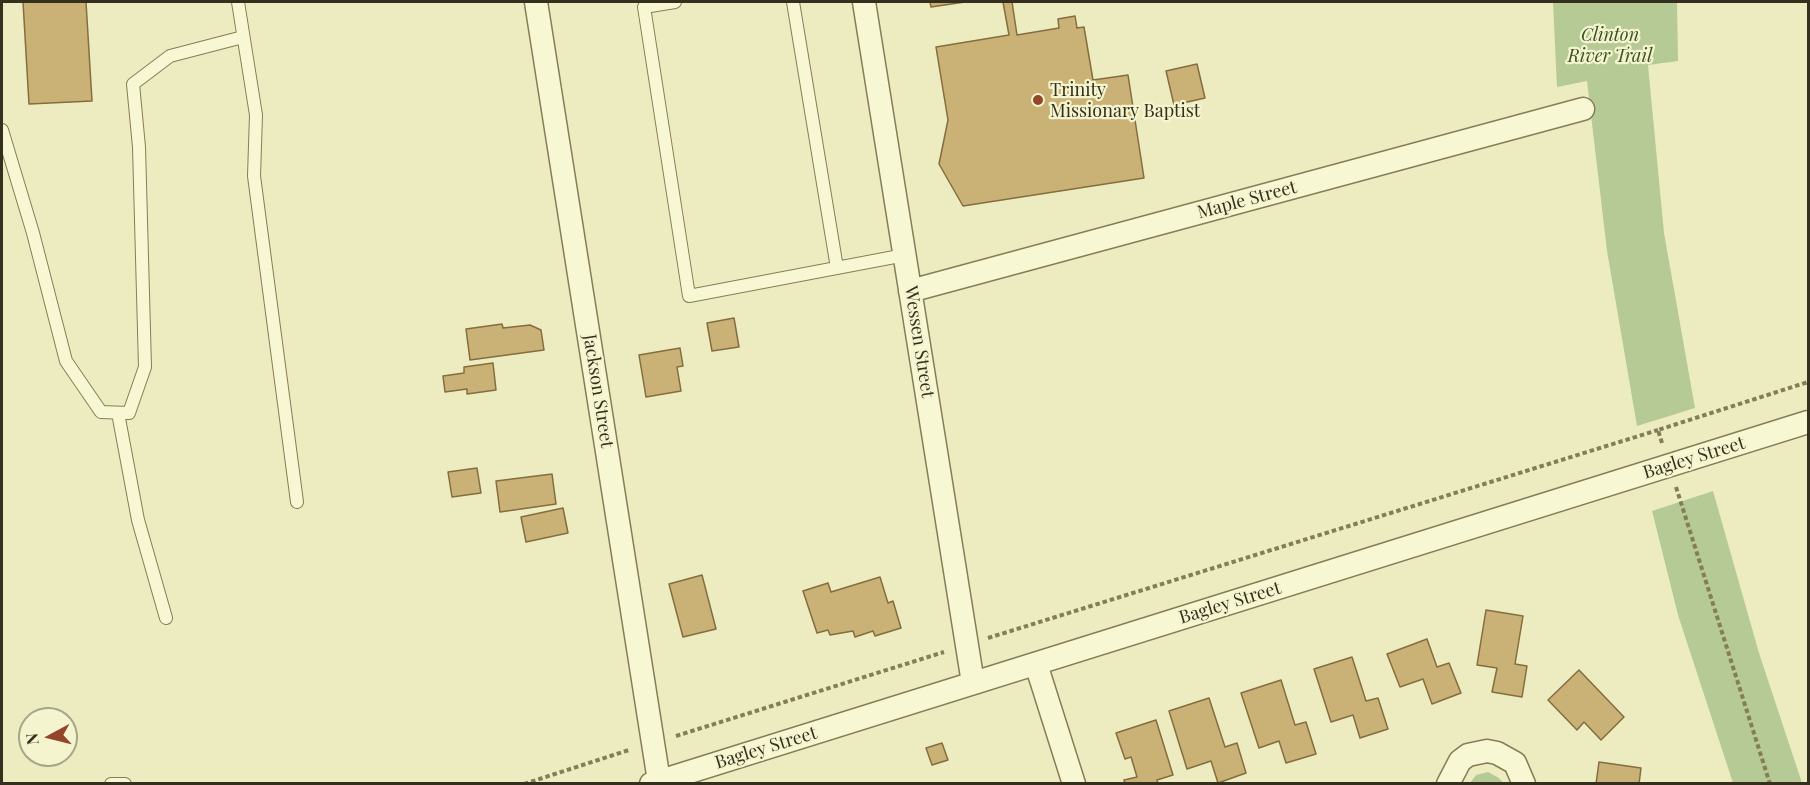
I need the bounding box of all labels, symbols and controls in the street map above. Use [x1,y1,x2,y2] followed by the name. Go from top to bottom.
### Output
[1568,24,1652,66] park label: Clinton River Trail
[1050,79,1200,122] place label: Trinity Missionary Baptist
[1031,93,1045,107] marker: Trinity Missionary Baptist
[1195,176,1299,224] street label: Maple Street
[900,285,938,399] street label: Wessen Street
[578,333,618,449] street label: Jackson Street
[1640,432,1748,484] street label: Bagley Street
[1176,577,1284,629] street label: Bagley Street
[18,707,78,767] north arrow
[712,722,820,774] street label: Bagley Street
[20,732,43,746] text: N

